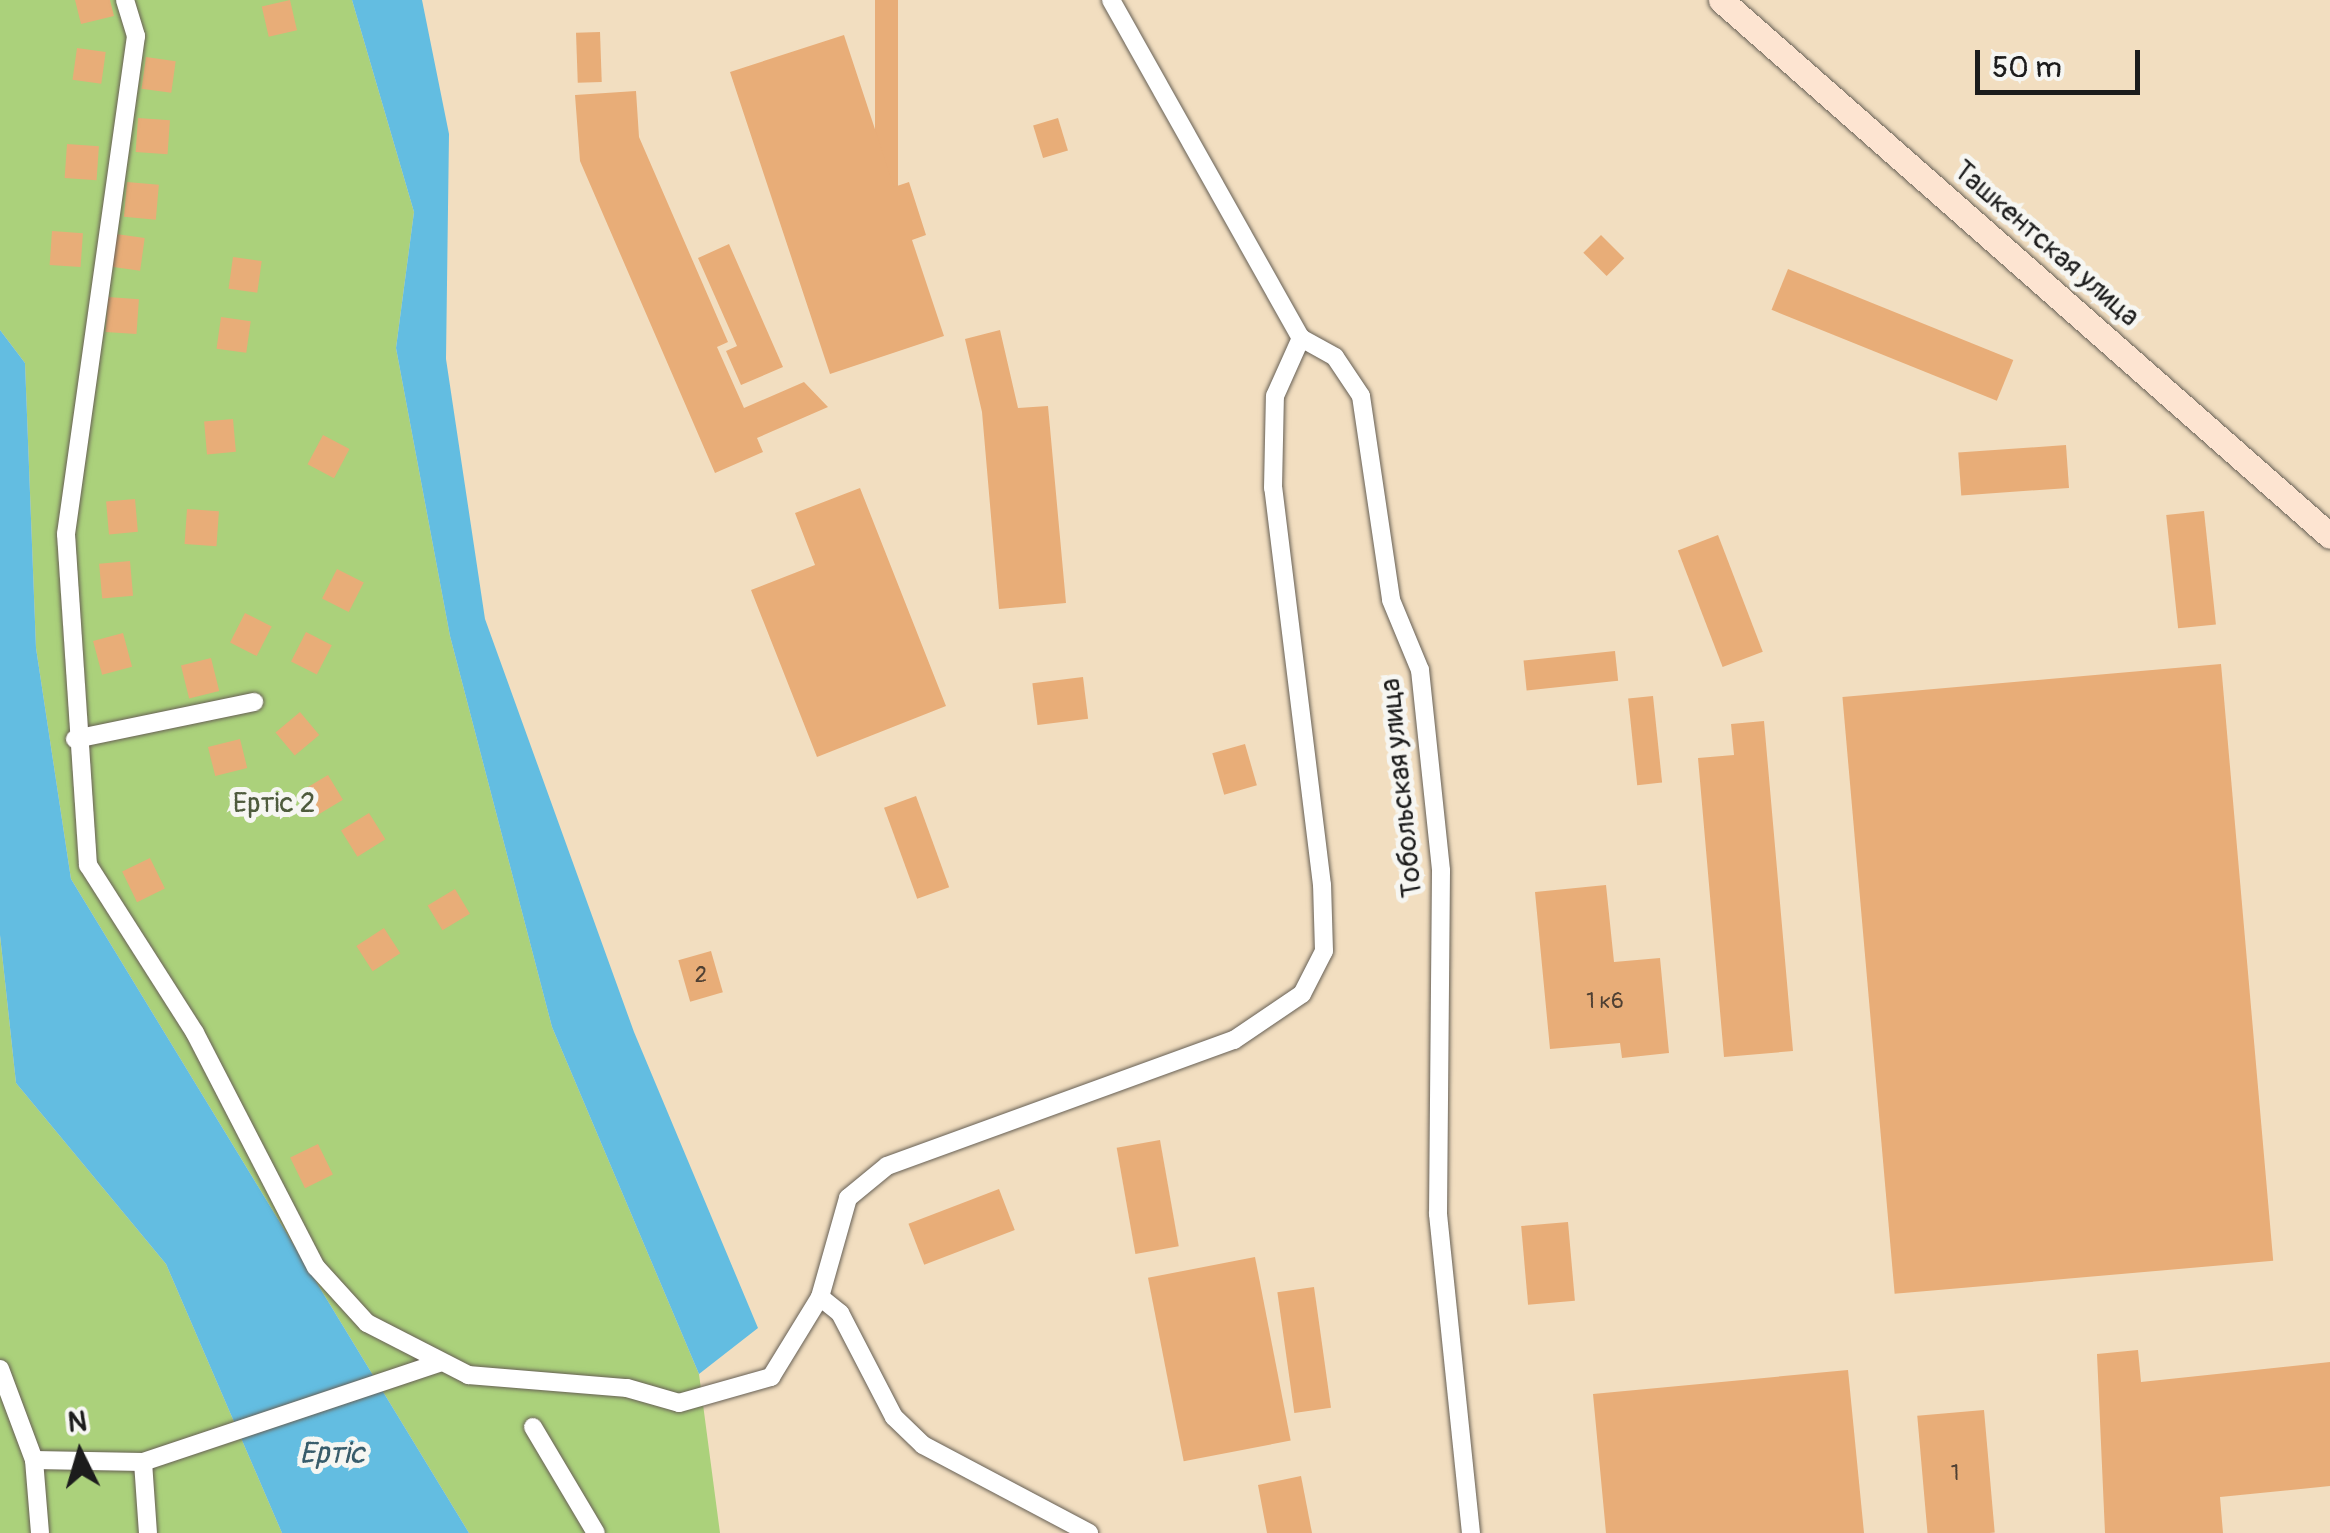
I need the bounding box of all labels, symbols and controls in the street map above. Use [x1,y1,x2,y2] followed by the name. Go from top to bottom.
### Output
[1980,30,2145,92] scale bar
[1992,49,2062,86] text: 50 m
[1946,154,2146,334] street label: Ташкентская улица
[1374,677,1430,899] street label: Тобольская улица
[233,787,315,821] park label: Ертіс 2
[695,963,707,989] house number: 2
[1586,989,1624,1015] house number: 1 к6
[30,1403,130,1503] north arrow
[66,1404,88,1441] text: N
[299,1436,365,1472] water label: Ертіс
[1951,1461,1959,1487] house number: 1

